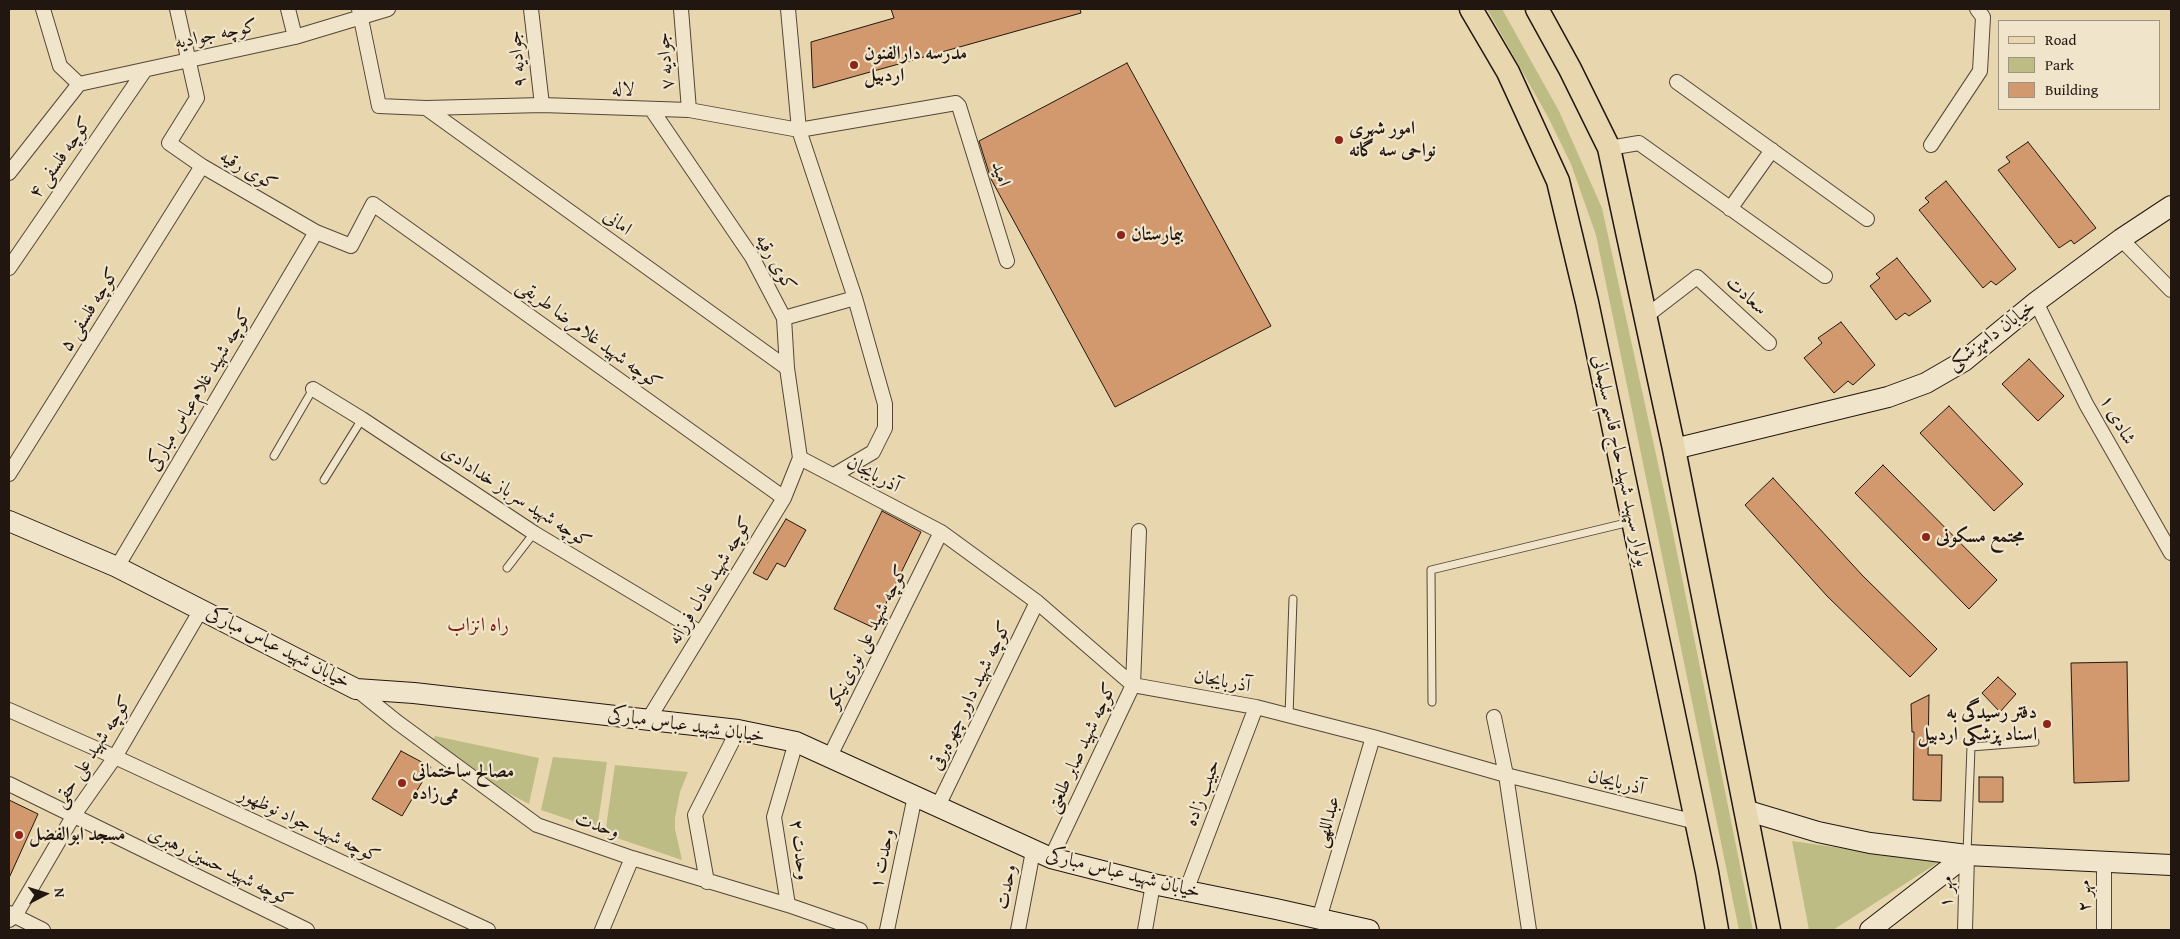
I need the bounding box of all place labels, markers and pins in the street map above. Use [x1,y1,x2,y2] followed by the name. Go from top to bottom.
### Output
[864,43,967,87] place label: مدرسه دارالفنون اردبیل
[848,59,860,71] marker: مدرسه دارالفنون اردبیل
[1349,118,1436,162] place label: امور شهری نواحی سه گانه
[1333,134,1345,146] marker: امور شهری نواحی سه گانه
[1131,224,1183,246] place label: بیمارستان
[1115,229,1127,241] marker: بیمارستان
[1936,526,2024,548] place label: مجتمع مسکونی
[1920,531,1932,543] marker: مجتمع مسکونی
[1918,702,2037,746] place label: دفتر رسیدگی به اسناد پزشکی اردبیل
[2041,718,2053,730] marker: دفتر رسیدگی به اسناد پزشکی اردبیل
[412,761,514,805] place label: مصالح ساختمانی ممی‌زاده
[396,777,408,789] marker: مصالح ساختمانی ممی‌زاده
[29,824,125,846] place label: مسجد ابوالفضل
[13,829,25,841] marker: مسجد ابوالفضل

